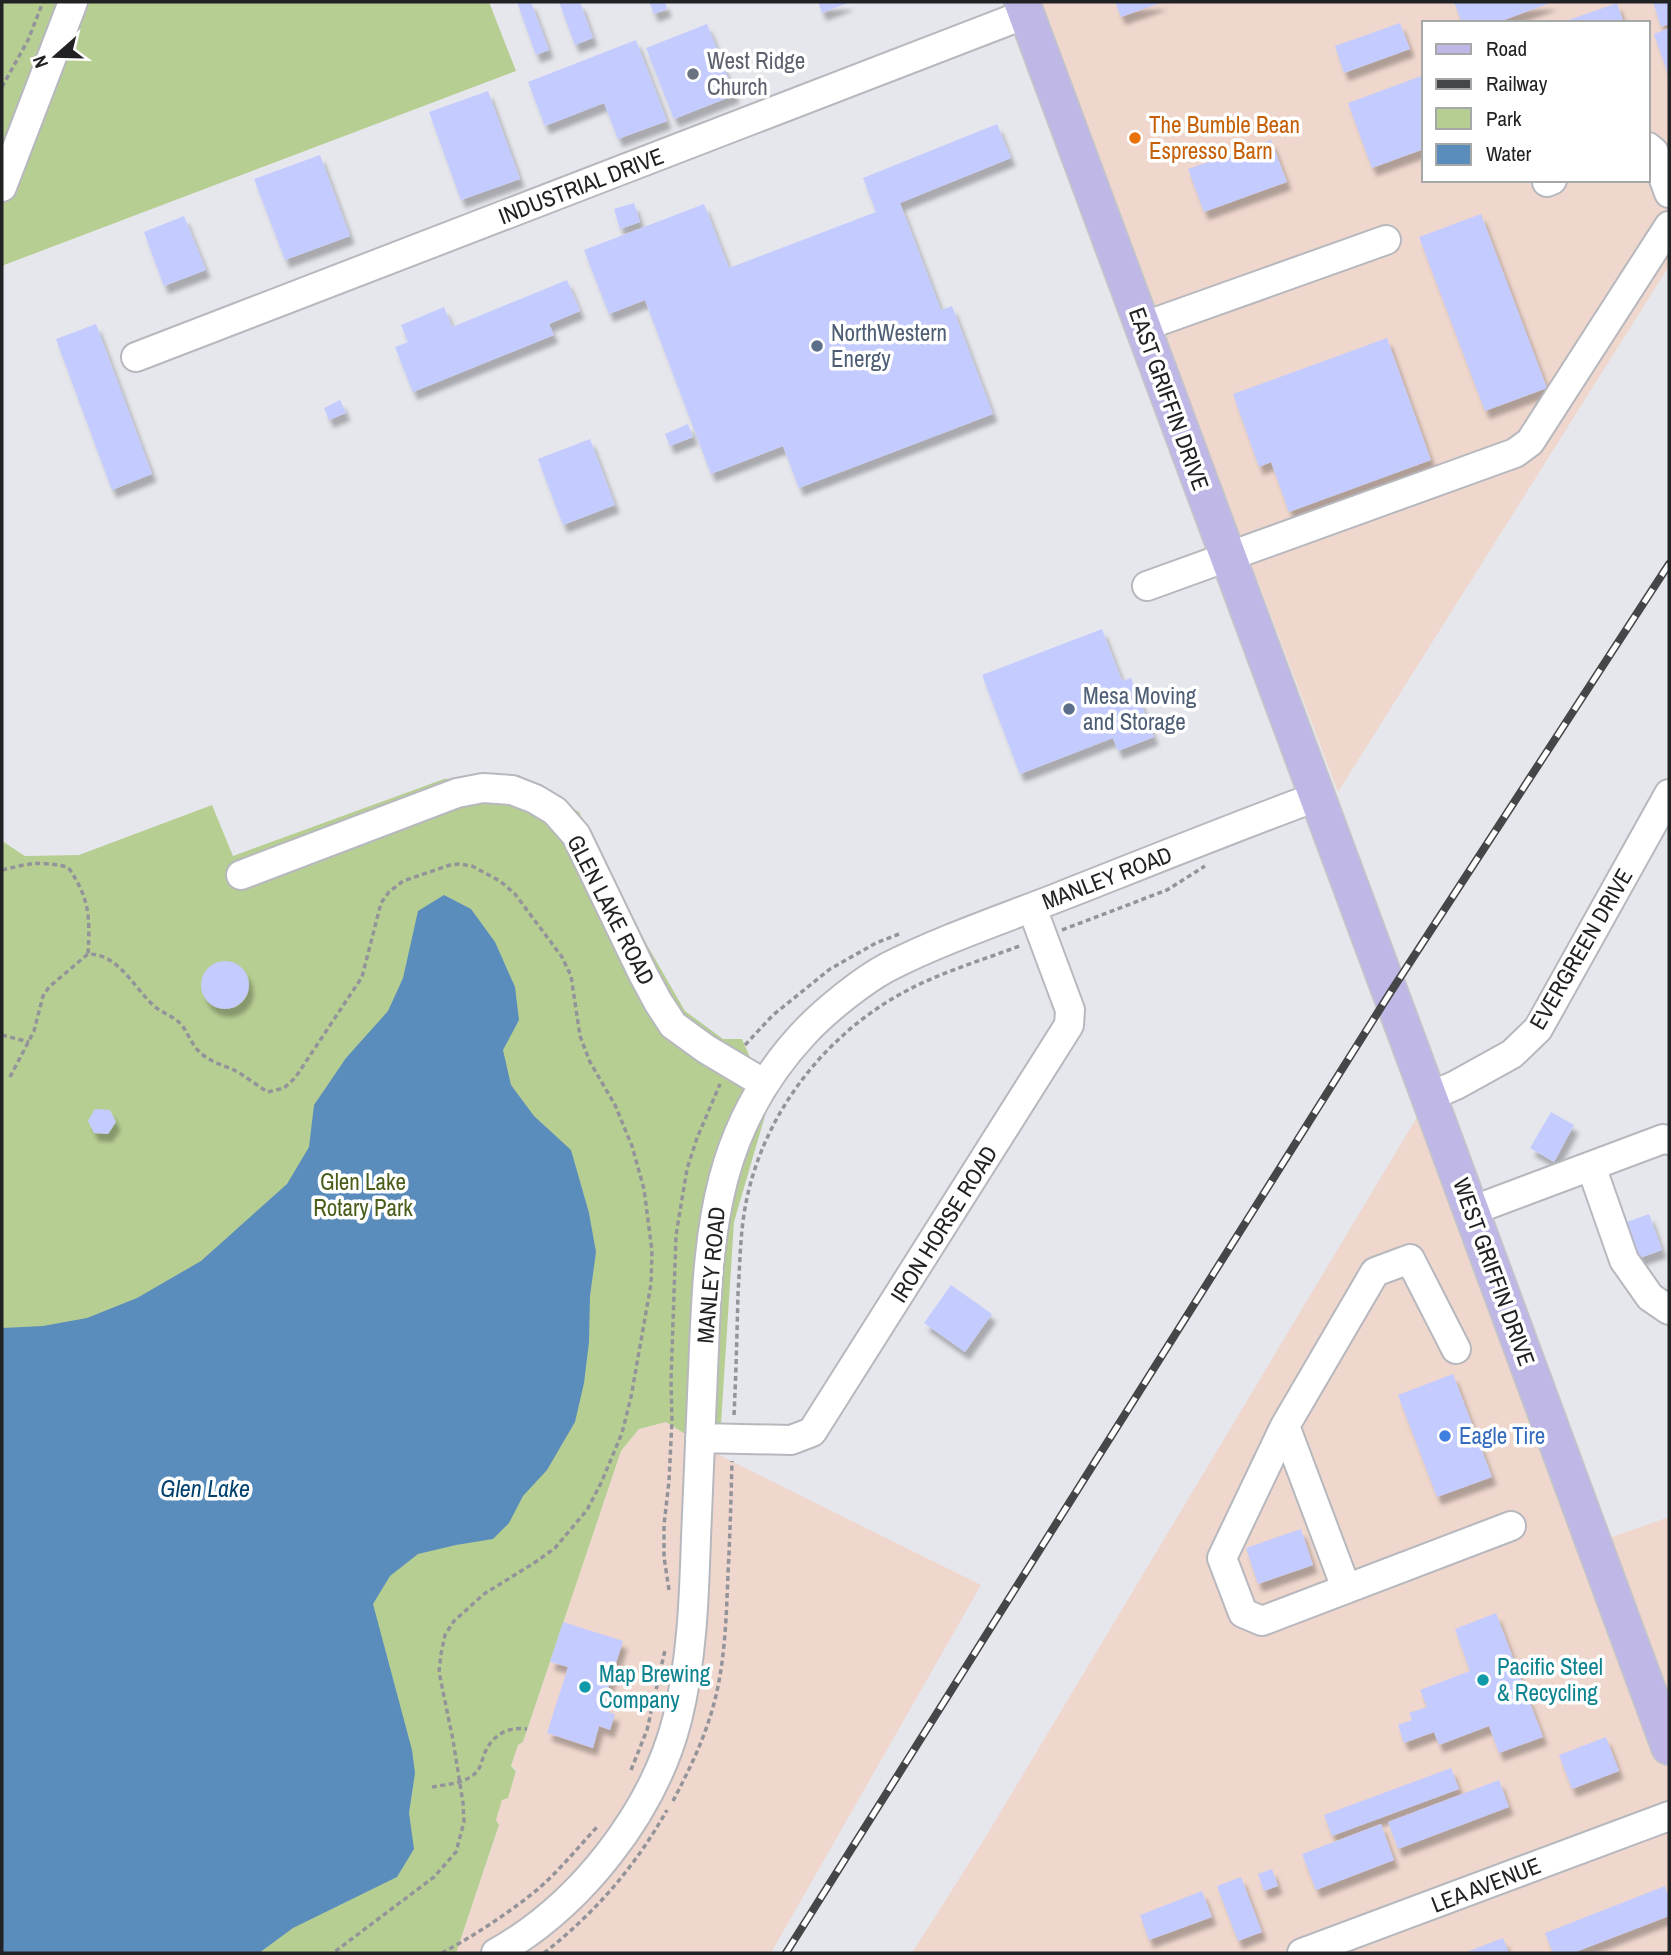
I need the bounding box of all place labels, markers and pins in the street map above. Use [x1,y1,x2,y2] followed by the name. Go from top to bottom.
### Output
[707,45,805,102] place label: West Ridge Church
[685,66,701,82] marker: West Ridge Church
[1149,109,1300,166] place label: The Bumble Bean Espresso Barn
[1127,130,1143,146] marker: The Bumble Bean Espresso Barn
[831,317,947,374] place label: NorthWestern Energy
[809,338,825,354] marker: NorthWestern Energy
[1083,680,1197,737] place label: Mesa Moving and Storage
[1061,701,1077,717] marker: Mesa Moving and Storage
[1459,1420,1545,1451] place label: Eagle Tire
[1437,1428,1453,1444] marker: Eagle Tire
[1497,1651,1603,1708] place label: Pacific Steel & Recycling
[599,1658,711,1715] place label: Map Brewing Company
[1475,1672,1491,1688] marker: Pacific Steel & Recycling
[577,1679,593,1695] marker: Map Brewing Company

